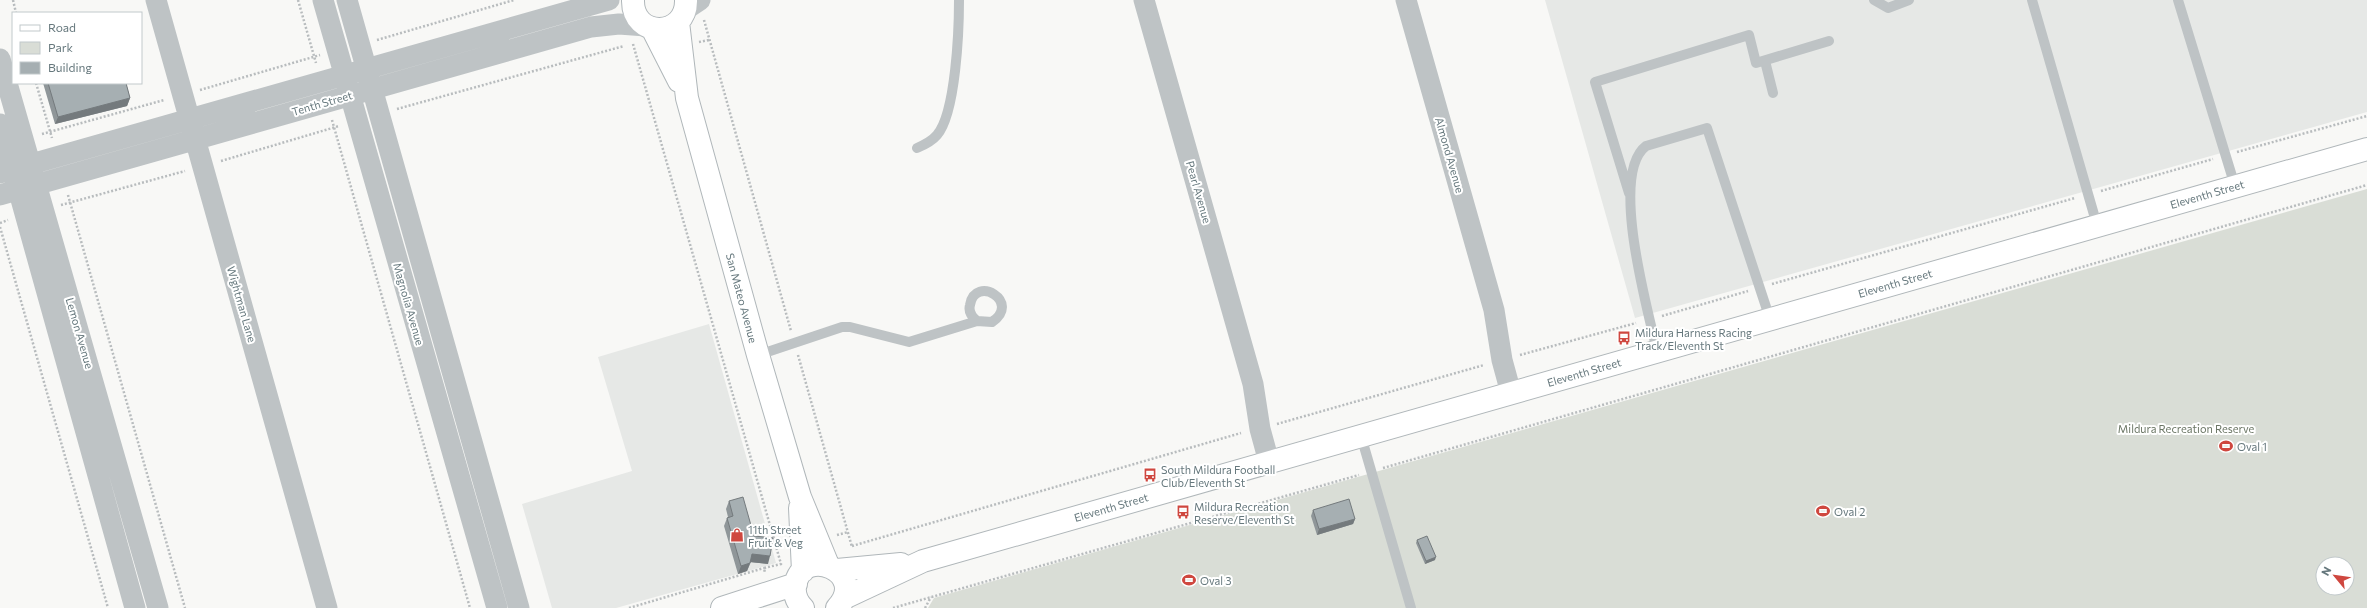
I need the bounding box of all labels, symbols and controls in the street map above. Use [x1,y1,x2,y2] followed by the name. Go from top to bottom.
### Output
[12,12,142,84] legend
[48,20,76,34] text: Road
[48,40,74,54] text: Park
[48,60,92,74] text: Building
[290,88,354,118] street label: Tenth Street
[1433,116,1467,194] street label: Almond Avenue
[1184,159,1214,225] street label: Pearl Avenue
[2168,177,2246,211] street label: Eleventh Street
[724,252,760,344] street label: San Mateo Avenue
[391,261,427,347] street label: Magnolia Avenue
[225,264,259,344] street label: Wightman Lane
[1856,266,1934,300] street label: Eleventh Street
[64,296,96,370] street label: Lemon Avenue
[1635,326,1752,352] place label: Mildura Harness Racing Track/Eleventh St
[1616,330,1632,346] bus stop icon: Mildura Harness Racing Track/Eleventh St
[1545,355,1623,389] street label: Eleventh Street
[2118,422,2254,435] park label: Mildura Recreation Reserve
[2218,438,2234,454] sports icon: Oval 1
[2237,440,2267,453] place label: Oval 1
[1161,463,1275,489] place label: South Mildura Football Club/Eleventh St
[1142,467,1158,483] bus stop icon: South Mildura Football Club/Eleventh St
[1072,490,1150,524] street label: Eleventh Street
[1194,500,1295,526] place label: Mildura Recreation Reserve/Eleventh St
[1815,503,1831,519] sports icon: Oval 2
[1175,504,1191,520] bus stop icon: Mildura Recreation Reserve/Eleventh St
[1834,505,1865,518] place label: Oval 2
[748,523,803,549] place label: 11th Street Fruit & Veg
[729,527,745,543] shop icon: 11th Street Fruit & Veg
[2315,556,2355,596] north arrow
[2318,564,2334,578] text: N
[1181,572,1197,588] sports icon: Oval 3
[1200,574,1231,587] place label: Oval 3

